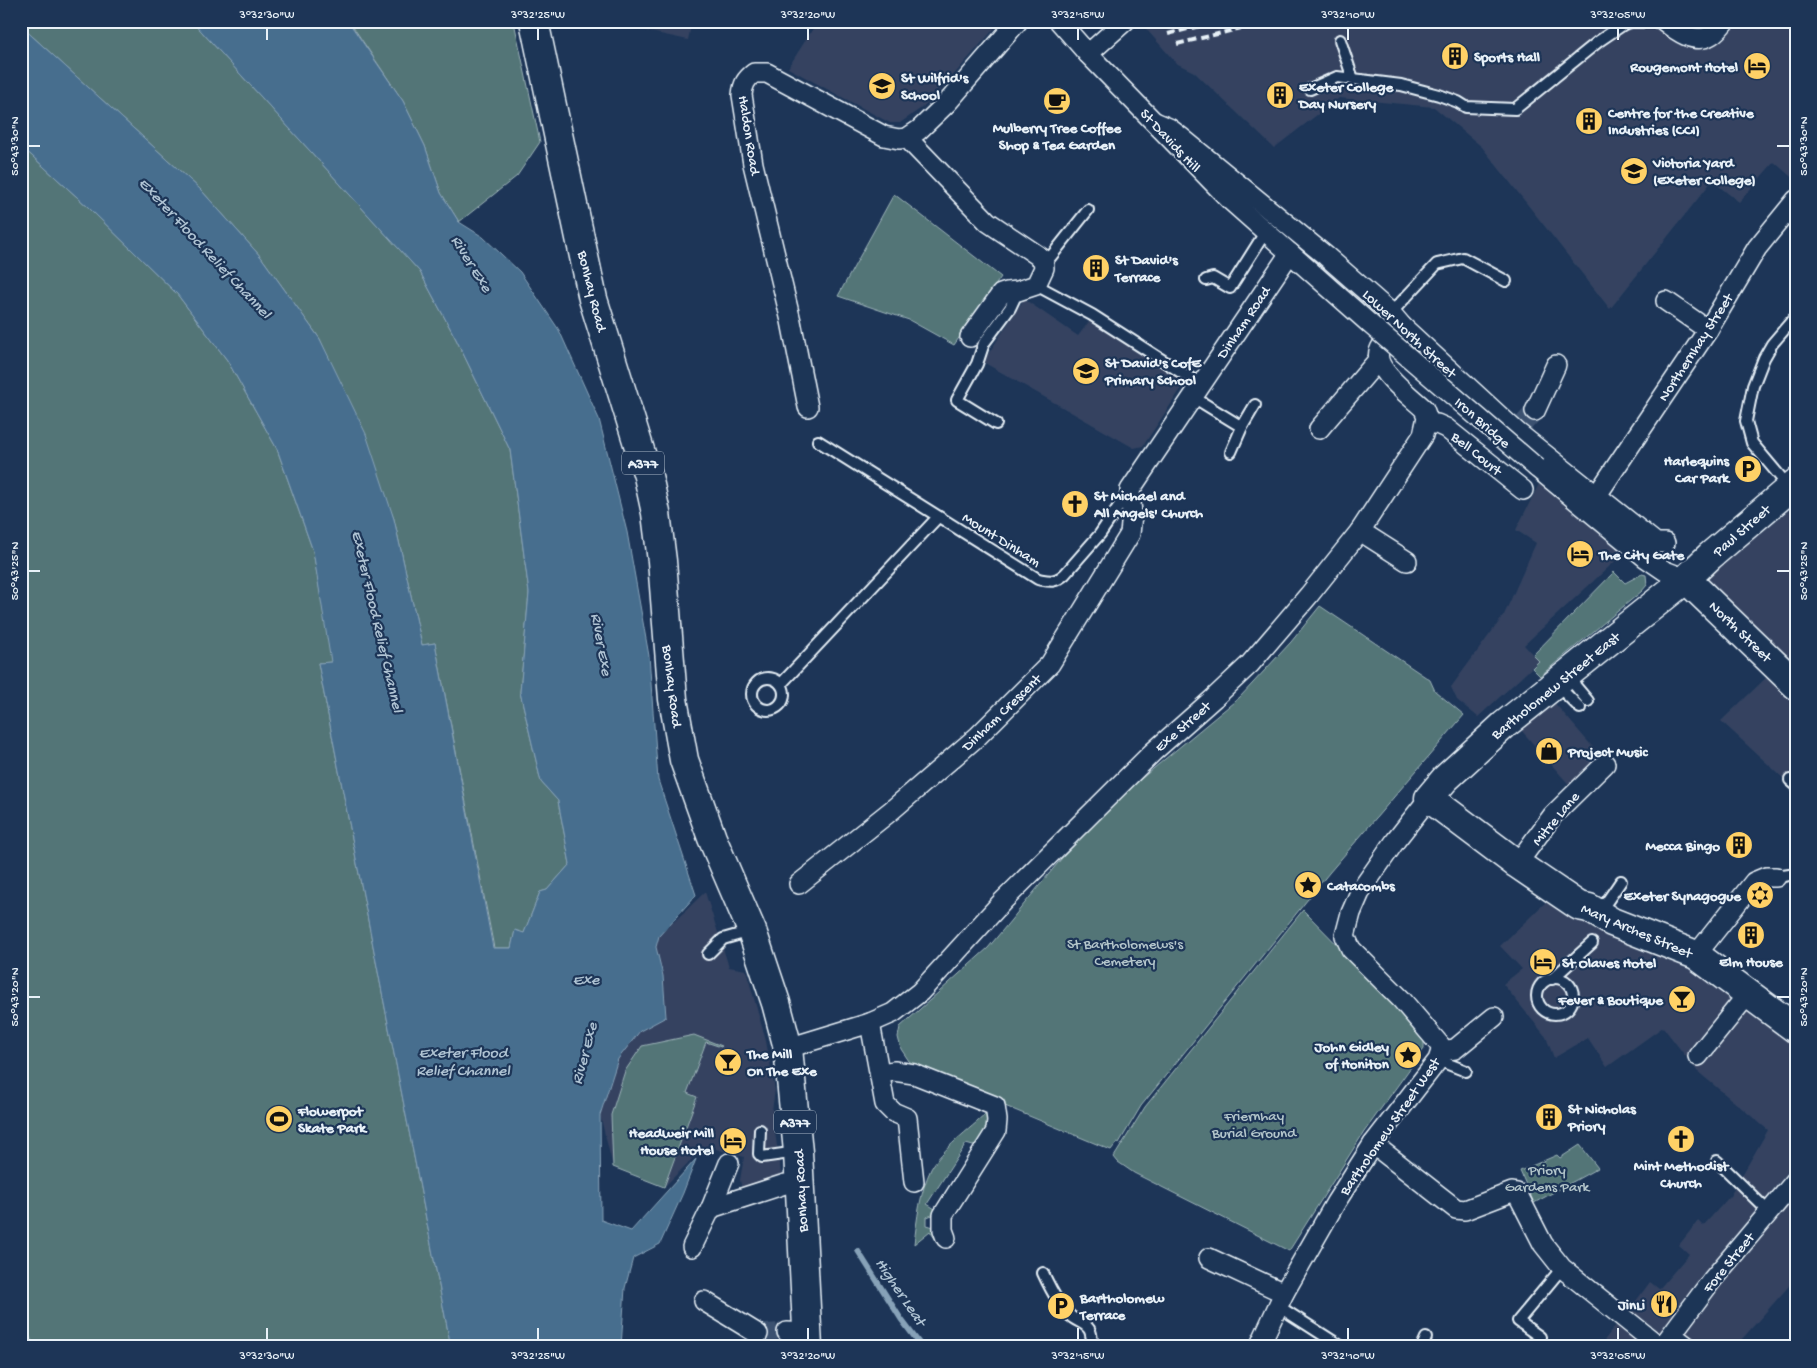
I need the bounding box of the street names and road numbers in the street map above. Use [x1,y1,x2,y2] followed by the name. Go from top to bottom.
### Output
[733,94,763,178] street label: Haldon Road
[1135,106,1204,177] street label: St Davids Hill
[572,248,610,335] street label: Bonhay Road
[1213,282,1276,364] street label: Dinham Road
[1358,286,1461,384] street label: Lower North Street
[1655,289,1739,405] street label: Northernhay Street
[1450,394,1514,453] street label: Iron Bridge
[1446,428,1506,482] street label: Bell Court
[622,452,664,474] road number: A377
[1709,500,1776,562] street label: Paul Street
[958,509,1044,572] street label: Mount Dinham
[1704,598,1776,668] street label: North Street
[1487,628,1626,745] street label: Bartholomew Street East
[657,643,685,730] street label: Bonhay Road
[958,670,1047,757] street label: Dinham Crescent
[1152,697,1216,757] street label: Exe Street
[1529,788,1585,850] street label: Mitre Lane
[1578,900,1696,964] street label: Mary Arches Street
[1336,1053,1446,1200] street label: Bartholomew Street West
[774,1110,816,1134] road number: A377
[791,1148,813,1234] street label: Bonhay Road
[1699,1228,1760,1298] street label: Fore Street

